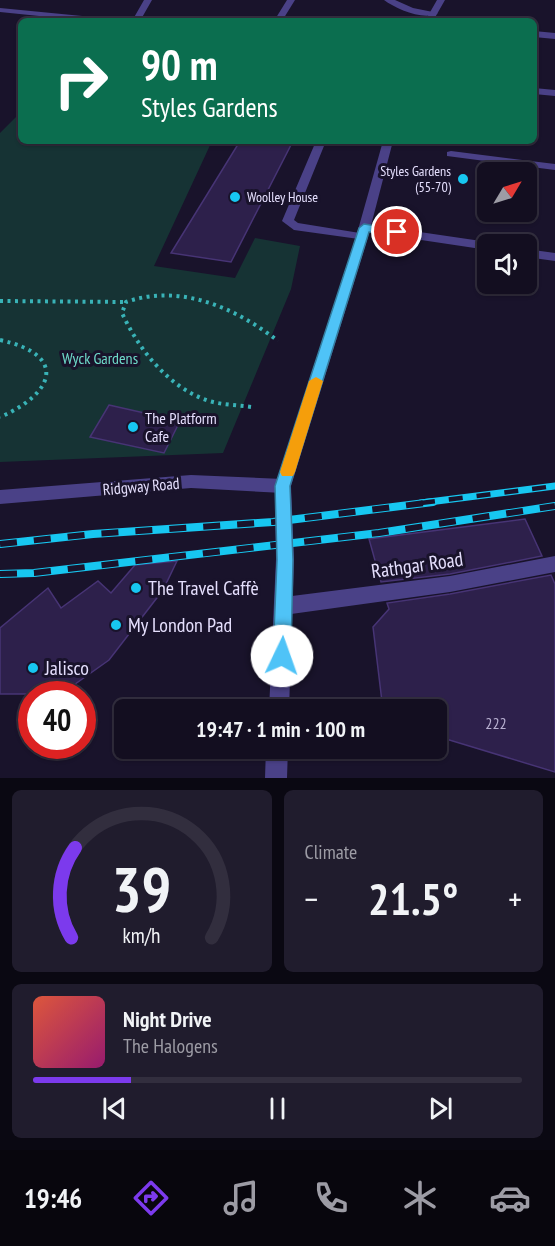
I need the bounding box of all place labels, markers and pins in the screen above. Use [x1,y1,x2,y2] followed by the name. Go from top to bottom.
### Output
[380,162,452,196] place label: Styles Gardens (55-70)
[456,172,470,186] marker: Styles Gardens (55-70)
[247,188,318,206] place label: Woolley House
[228,190,242,204] marker: Woolley House
[371,206,422,257] pin
[145,408,217,446] place label: The Platform Cafe
[126,420,140,434] marker: The Platform Cafe
[148,575,259,601] place label: The Travel Caffè
[129,581,143,595] marker: The Travel Caffè
[128,612,232,638] place label: My London Pad
[109,618,123,632] marker: My London Pad
[44,655,89,681] place label: Jalisco
[26,661,40,675] marker: Jalisco

